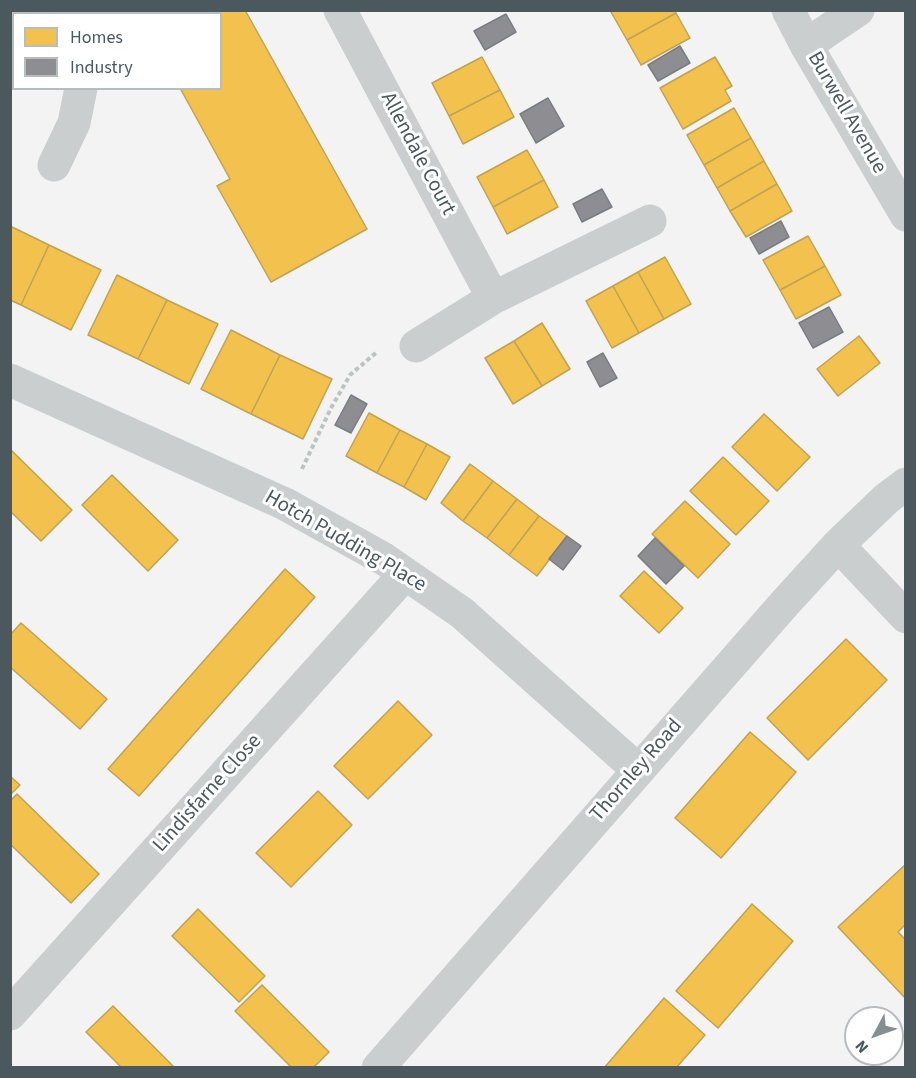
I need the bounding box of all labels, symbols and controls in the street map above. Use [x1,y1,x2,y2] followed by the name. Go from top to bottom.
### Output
[12,12,222,90] legend
[70,25,123,50] text: Homes
[801,48,891,178] street label: Burwell Avenue
[70,55,133,80] text: Industry
[374,88,460,220] street label: Allendale Court
[260,486,430,598] street label: Hotch Pudding Place
[586,715,688,827] street label: Thornley Road
[148,730,268,858] street label: Lindisfarne Close
[844,1006,904,1066] north arrow
[850,1035,874,1058] text: N

